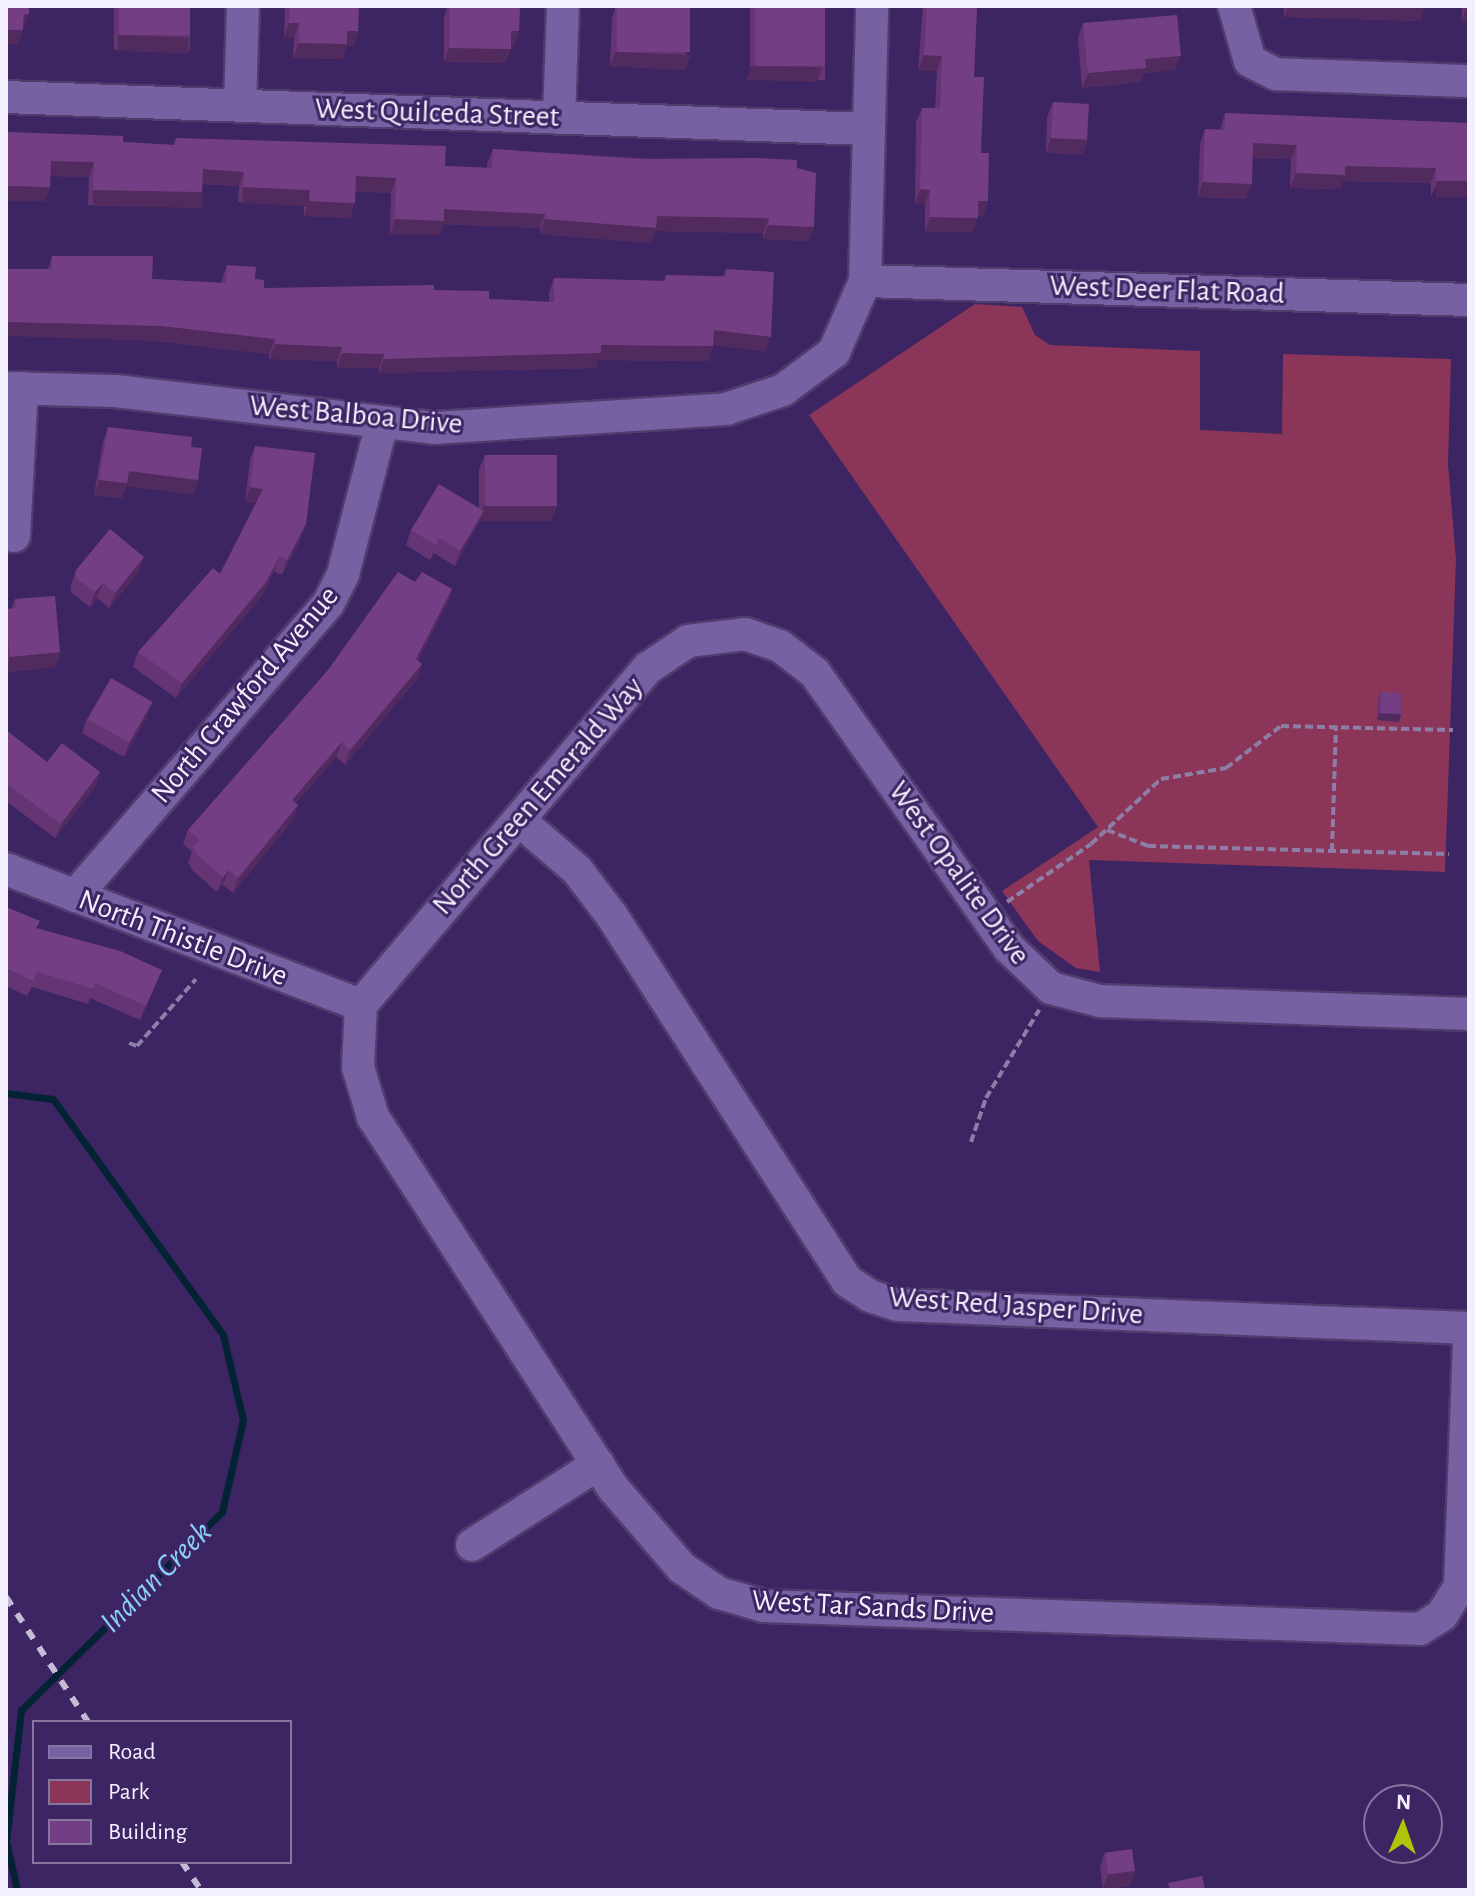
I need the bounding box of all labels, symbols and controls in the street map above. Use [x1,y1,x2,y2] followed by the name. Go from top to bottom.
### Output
[314,91,560,135] street label: West Quilceda Street
[1049,268,1285,312] street label: West Deer Flat Road
[248,388,464,442] street label: West Balboa Drive
[144,579,346,811] street label: North Crawford Avenue
[425,670,651,922] street label: North Green Emerald Way
[880,774,1038,972] street label: West Opalite Drive
[74,882,292,994] street label: North Thistle Drive
[888,1279,1144,1333] street label: West Red Jasper Drive
[92,1513,220,1641] water label: Indian Creek
[751,1583,995,1631] street label: West Tar Sands Drive
[32,1720,292,1864] legend
[108,1740,156,1764] text: Road
[108,1780,149,1804] text: Park
[1363,1784,1443,1864] north arrow
[1396,1791,1412,1813] text: N
[108,1820,187,1844] text: Building

